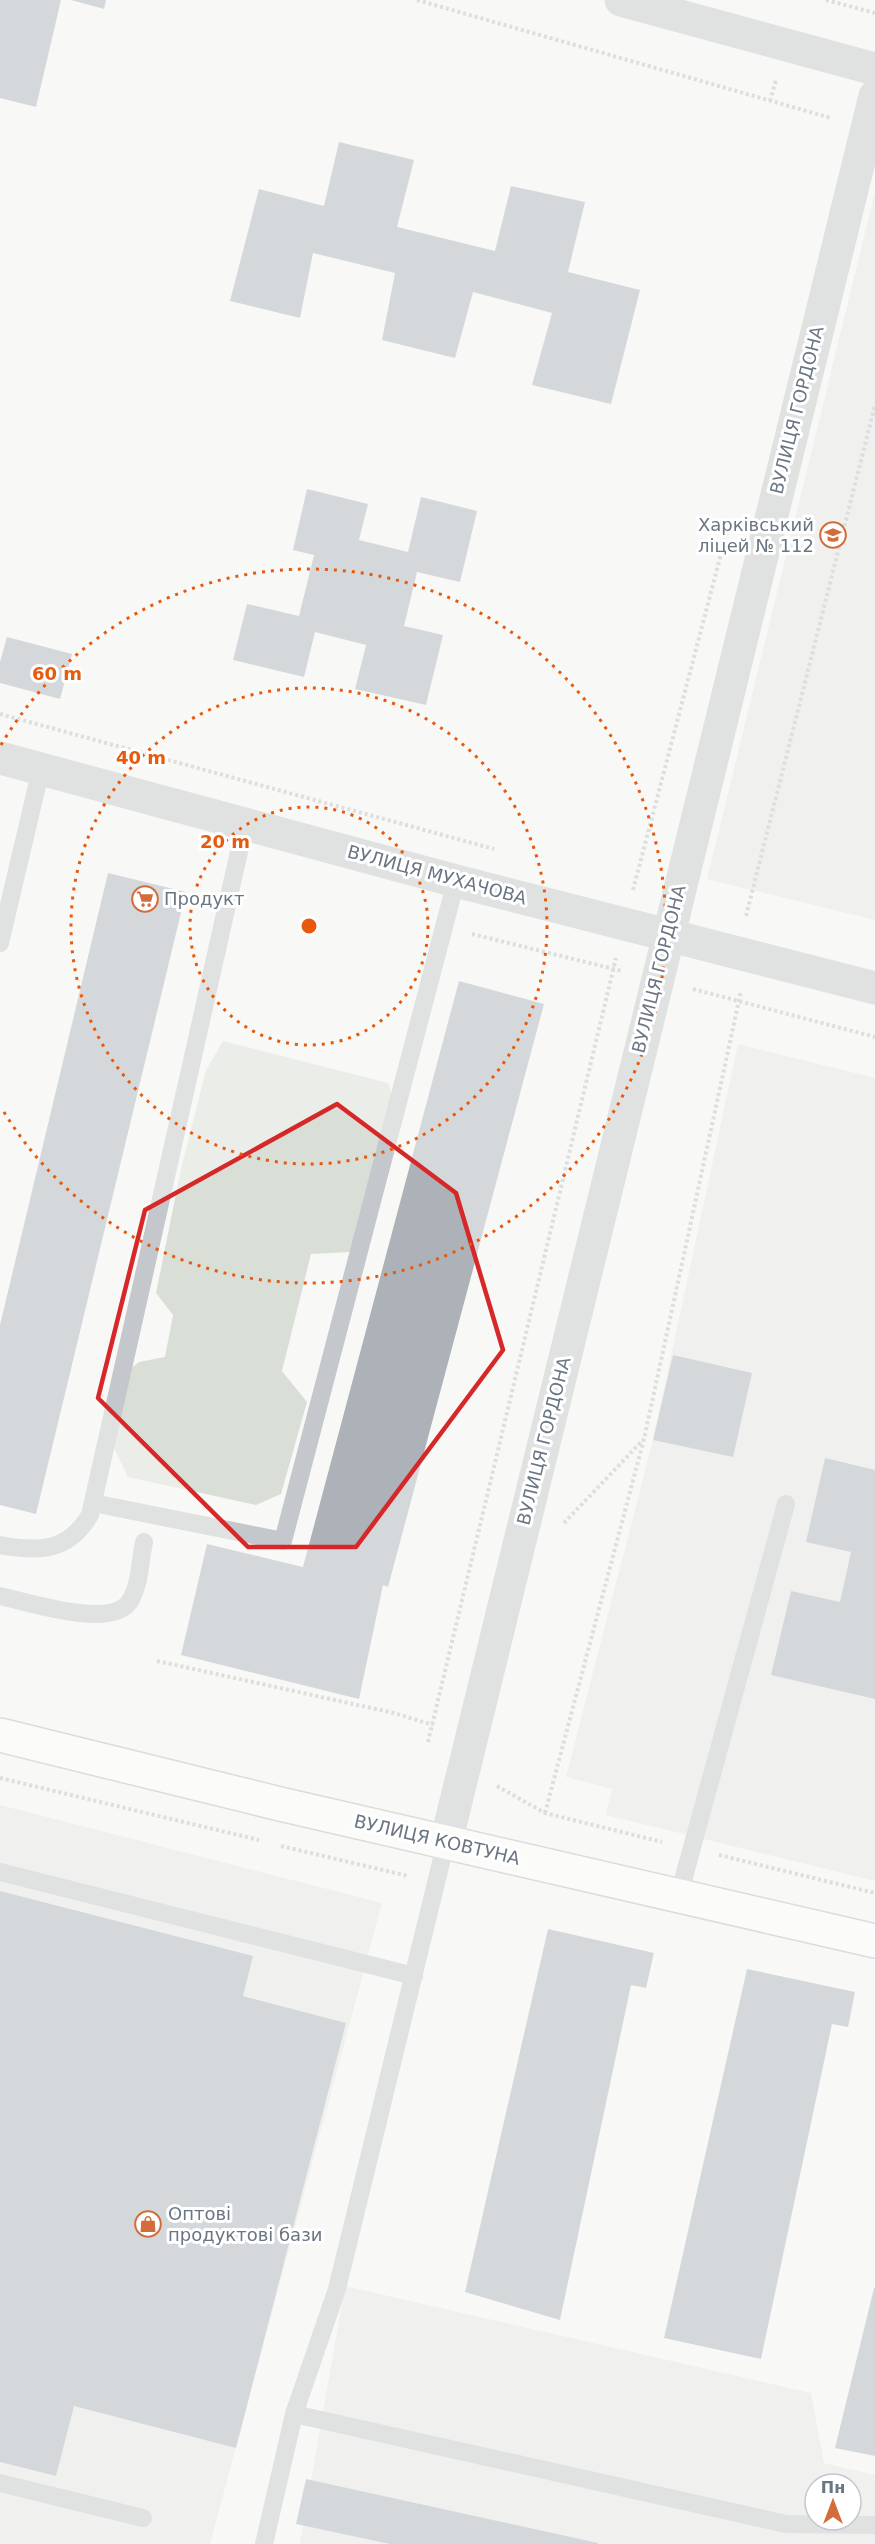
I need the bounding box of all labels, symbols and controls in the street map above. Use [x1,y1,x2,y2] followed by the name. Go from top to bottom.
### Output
[765,323,828,496] street label: ВУЛИЦЯ ГОРДОНА
[698,514,814,556] place label: Харківський ліцей № 112
[818,520,848,550] school or university icon: Харківський ліцей № 112
[32,663,82,684] text: 60 m
[116,747,166,768] text: 40 m
[200,831,250,852] text: 20 m
[345,840,530,909] street label: ВУЛИЦЯ МУХАЧОВА
[627,882,690,1055] street label: ВУЛИЦЯ ГОРДОНА
[130,884,160,914] supermarket icon: Продукт
[164,888,244,909] place label: Продукт
[299,916,319,936] centre of rings
[512,1354,575,1527] street label: ВУЛИЦЯ ГОРДОНА
[352,1810,523,1869] street label: ВУЛИЦЯ КОВТУНА
[168,2203,322,2245] place label: Оптові продуктові бази
[133,2209,163,2239] shop icon: Оптові продуктові бази
[803,2472,863,2532] north arrow
[821,2478,845,2497] text: Пн

